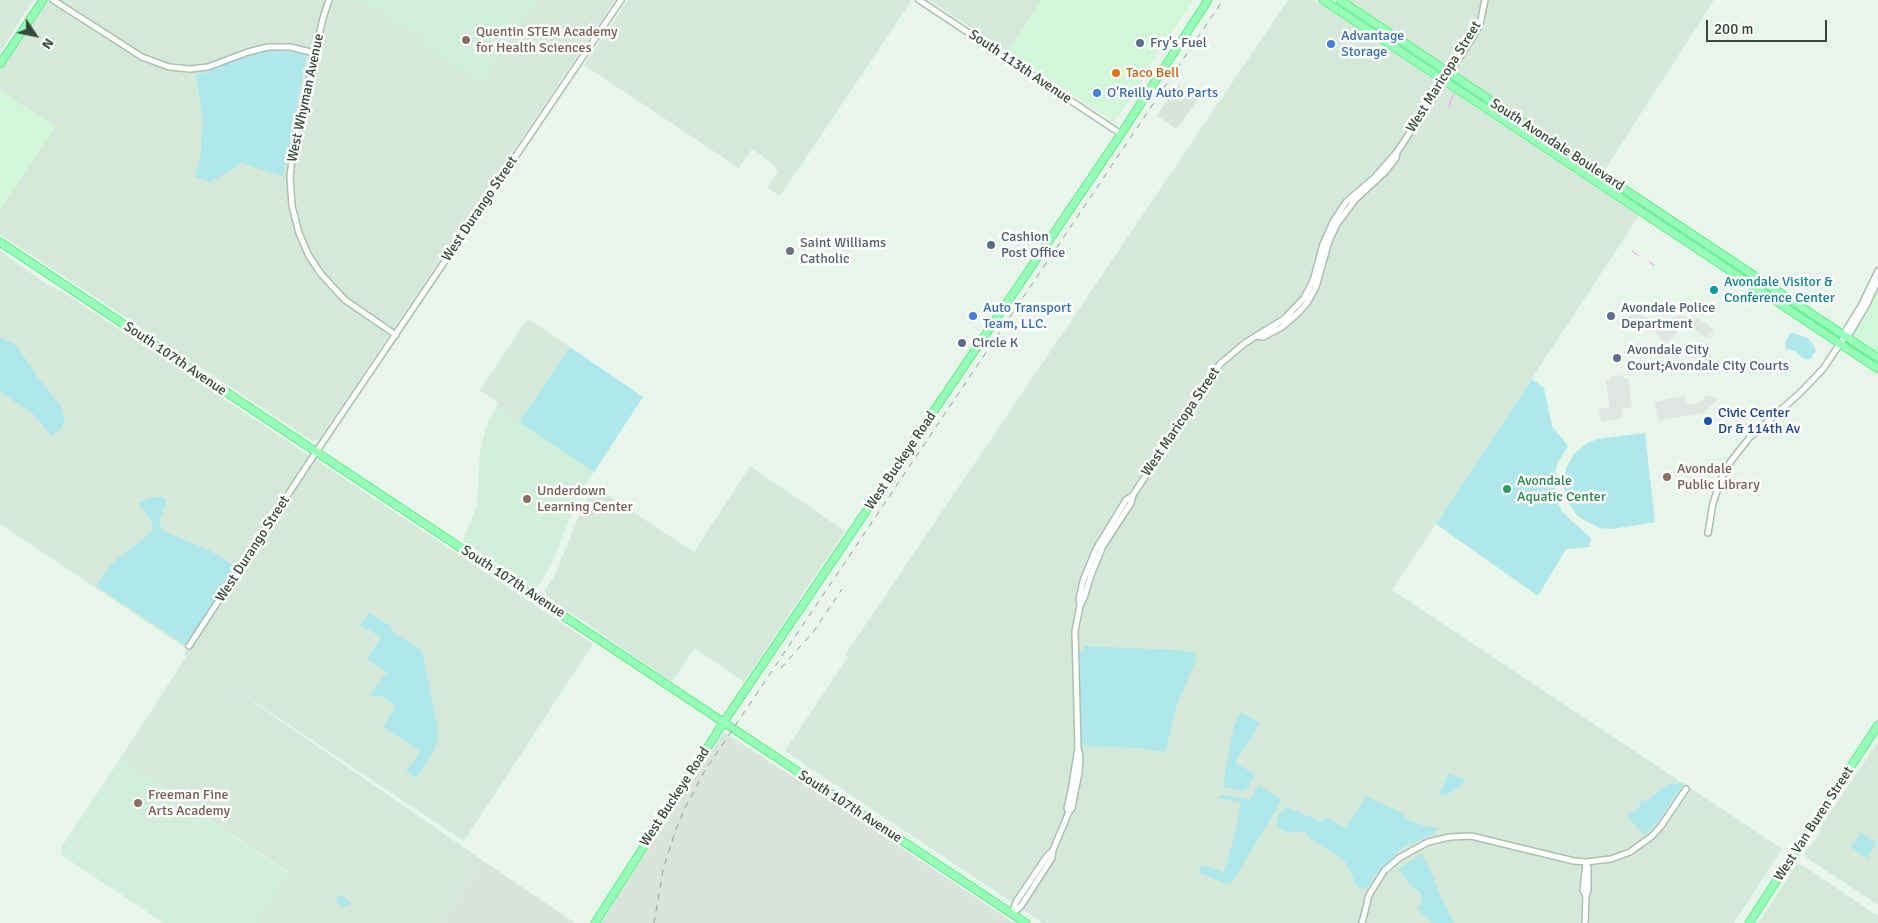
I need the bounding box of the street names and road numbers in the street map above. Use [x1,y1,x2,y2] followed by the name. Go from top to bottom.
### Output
[1403,18,1485,136] street label: West Maricopa Street
[965,26,1075,108] street label: South 113th Avenue
[284,32,328,164] street label: West Whyman Avenue
[1487,95,1627,195] street label: South Avondale Boulevard
[439,153,521,265] street label: West Durango Street
[120,318,230,400] street label: South 107th Avenue
[1138,364,1224,480] street label: West Maricopa Street
[862,409,940,513] street label: West Buckeye Road
[212,493,294,605] street label: West Durango Street
[458,542,568,622] street label: South 107th Avenue
[637,744,713,850] street label: West Buckeye Road
[1771,764,1857,884] street label: West Van Buren Street
[795,767,905,847] street label: South 107th Avenue

